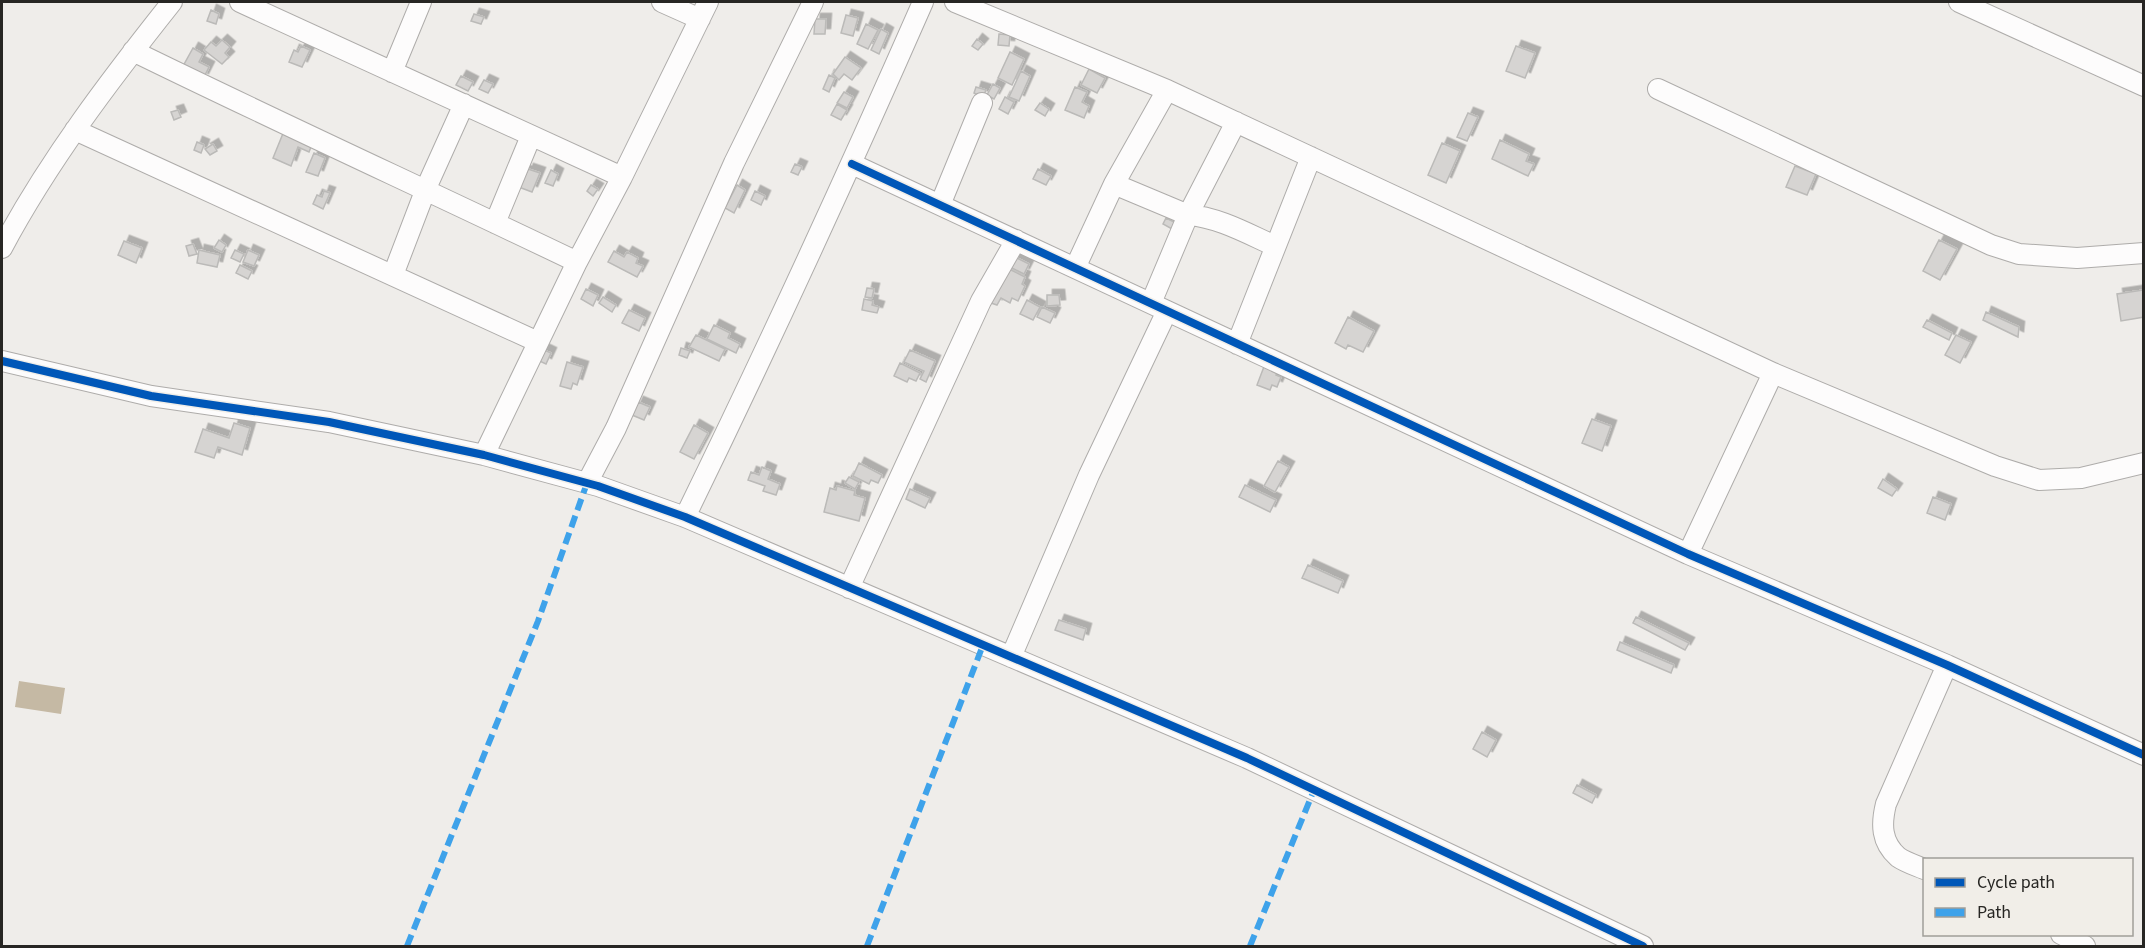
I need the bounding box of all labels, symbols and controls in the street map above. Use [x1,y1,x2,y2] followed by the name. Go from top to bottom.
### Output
[1923,858,2133,936] legend
[1977,870,2055,895] text: Cycle path
[1977,900,2011,925] text: Path

